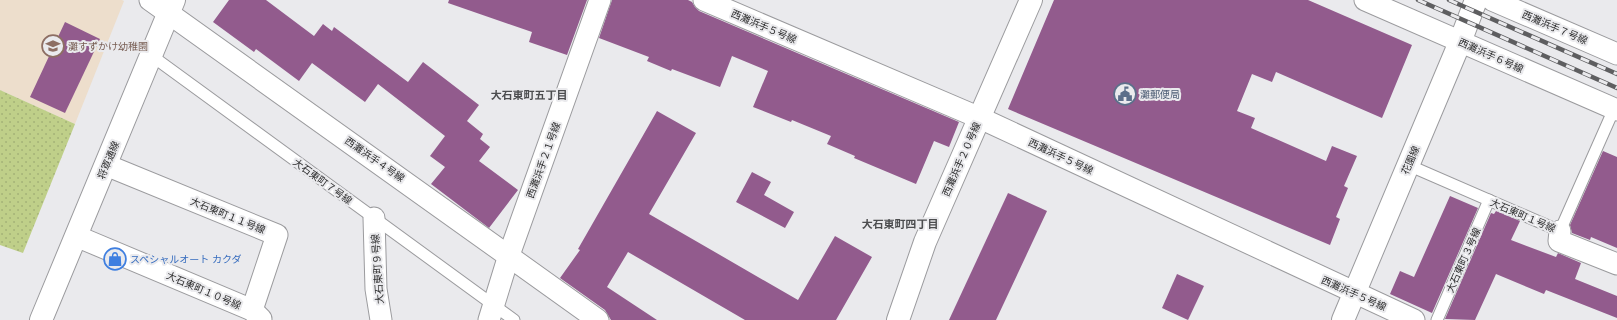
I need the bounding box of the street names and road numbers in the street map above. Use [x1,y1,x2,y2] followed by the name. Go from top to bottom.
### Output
[729,7,799,46] street label: 西灘浜手５号線
[1520,8,1590,47] street label: 西灘浜手７号線
[1456,35,1525,76] street label: 西灘浜手６号線
[524,120,563,200] street label: 西灘浜手２１号線
[939,120,984,198] street label: 西灘浜手２０号線
[342,134,407,185] street label: 西灘浜手４号線
[1026,136,1095,177] street label: 西灘浜手５号線
[95,139,122,181] street label: 将軍通線
[1399,144,1422,177] street label: 花園線
[291,156,355,207] street label: 大石東町７号線
[188,194,267,236] street label: 大石東町１１号線
[1488,196,1558,235] street label: 大石東町１号線
[1443,226,1484,295] street label: 大石東町３号線
[369,234,386,304] street label: 大石東町９号線
[164,269,243,312] street label: 大石東町１０号線
[1319,273,1388,314] street label: 西灘浜手５号線

